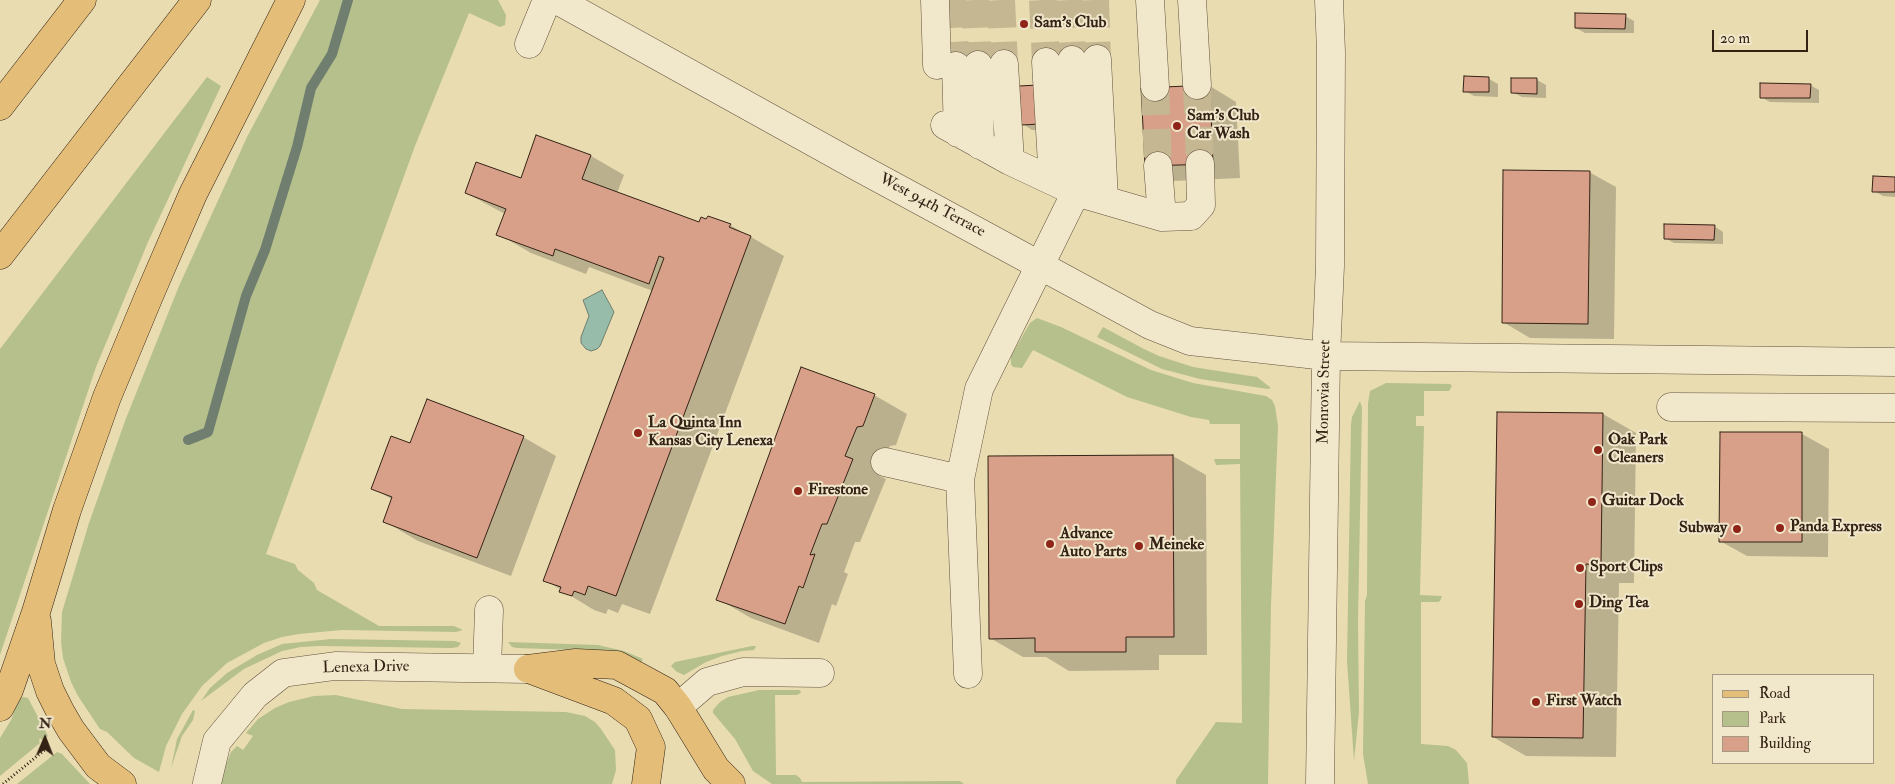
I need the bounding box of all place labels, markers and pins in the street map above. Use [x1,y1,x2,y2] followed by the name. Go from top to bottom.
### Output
[1034,14,1106,34] place label: Sam's Club
[1018,18,1030,30] marker: Sam's Club
[1187,107,1259,145] place label: Sam's Club Car Wash
[1171,120,1183,132] marker: Sam's Club Car Wash
[648,414,773,452] place label: La Quinta Inn Kansas City Lenexa
[632,427,644,439] marker: La Quinta Inn Kansas City Lenexa
[1608,431,1668,469] place label: Oak Park Cleaners
[1592,444,1604,456] marker: Oak Park Cleaners
[808,481,868,501] place label: Firestone
[792,485,804,497] marker: Firestone
[1602,492,1684,512] place label: Guitar Dock
[1586,496,1598,508] marker: Guitar Dock
[1790,518,1882,538] place label: Panda Express
[1679,519,1727,539] place label: Subway
[1774,522,1786,534] marker: Panda Express
[1731,523,1743,535] marker: Subway
[1060,525,1127,563] place label: Advance Auto Parts
[1149,536,1204,556] place label: Meineke
[1044,538,1056,550] marker: Advance Auto Parts
[1133,540,1145,552] marker: Meineke
[1590,558,1663,578] place label: Sport Clips
[1574,562,1586,574] marker: Sport Clips
[1589,594,1649,614] place label: Ding Tea
[1573,598,1585,610] marker: Ding Tea
[1546,692,1622,712] place label: First Watch
[1530,696,1542,708] marker: First Watch

